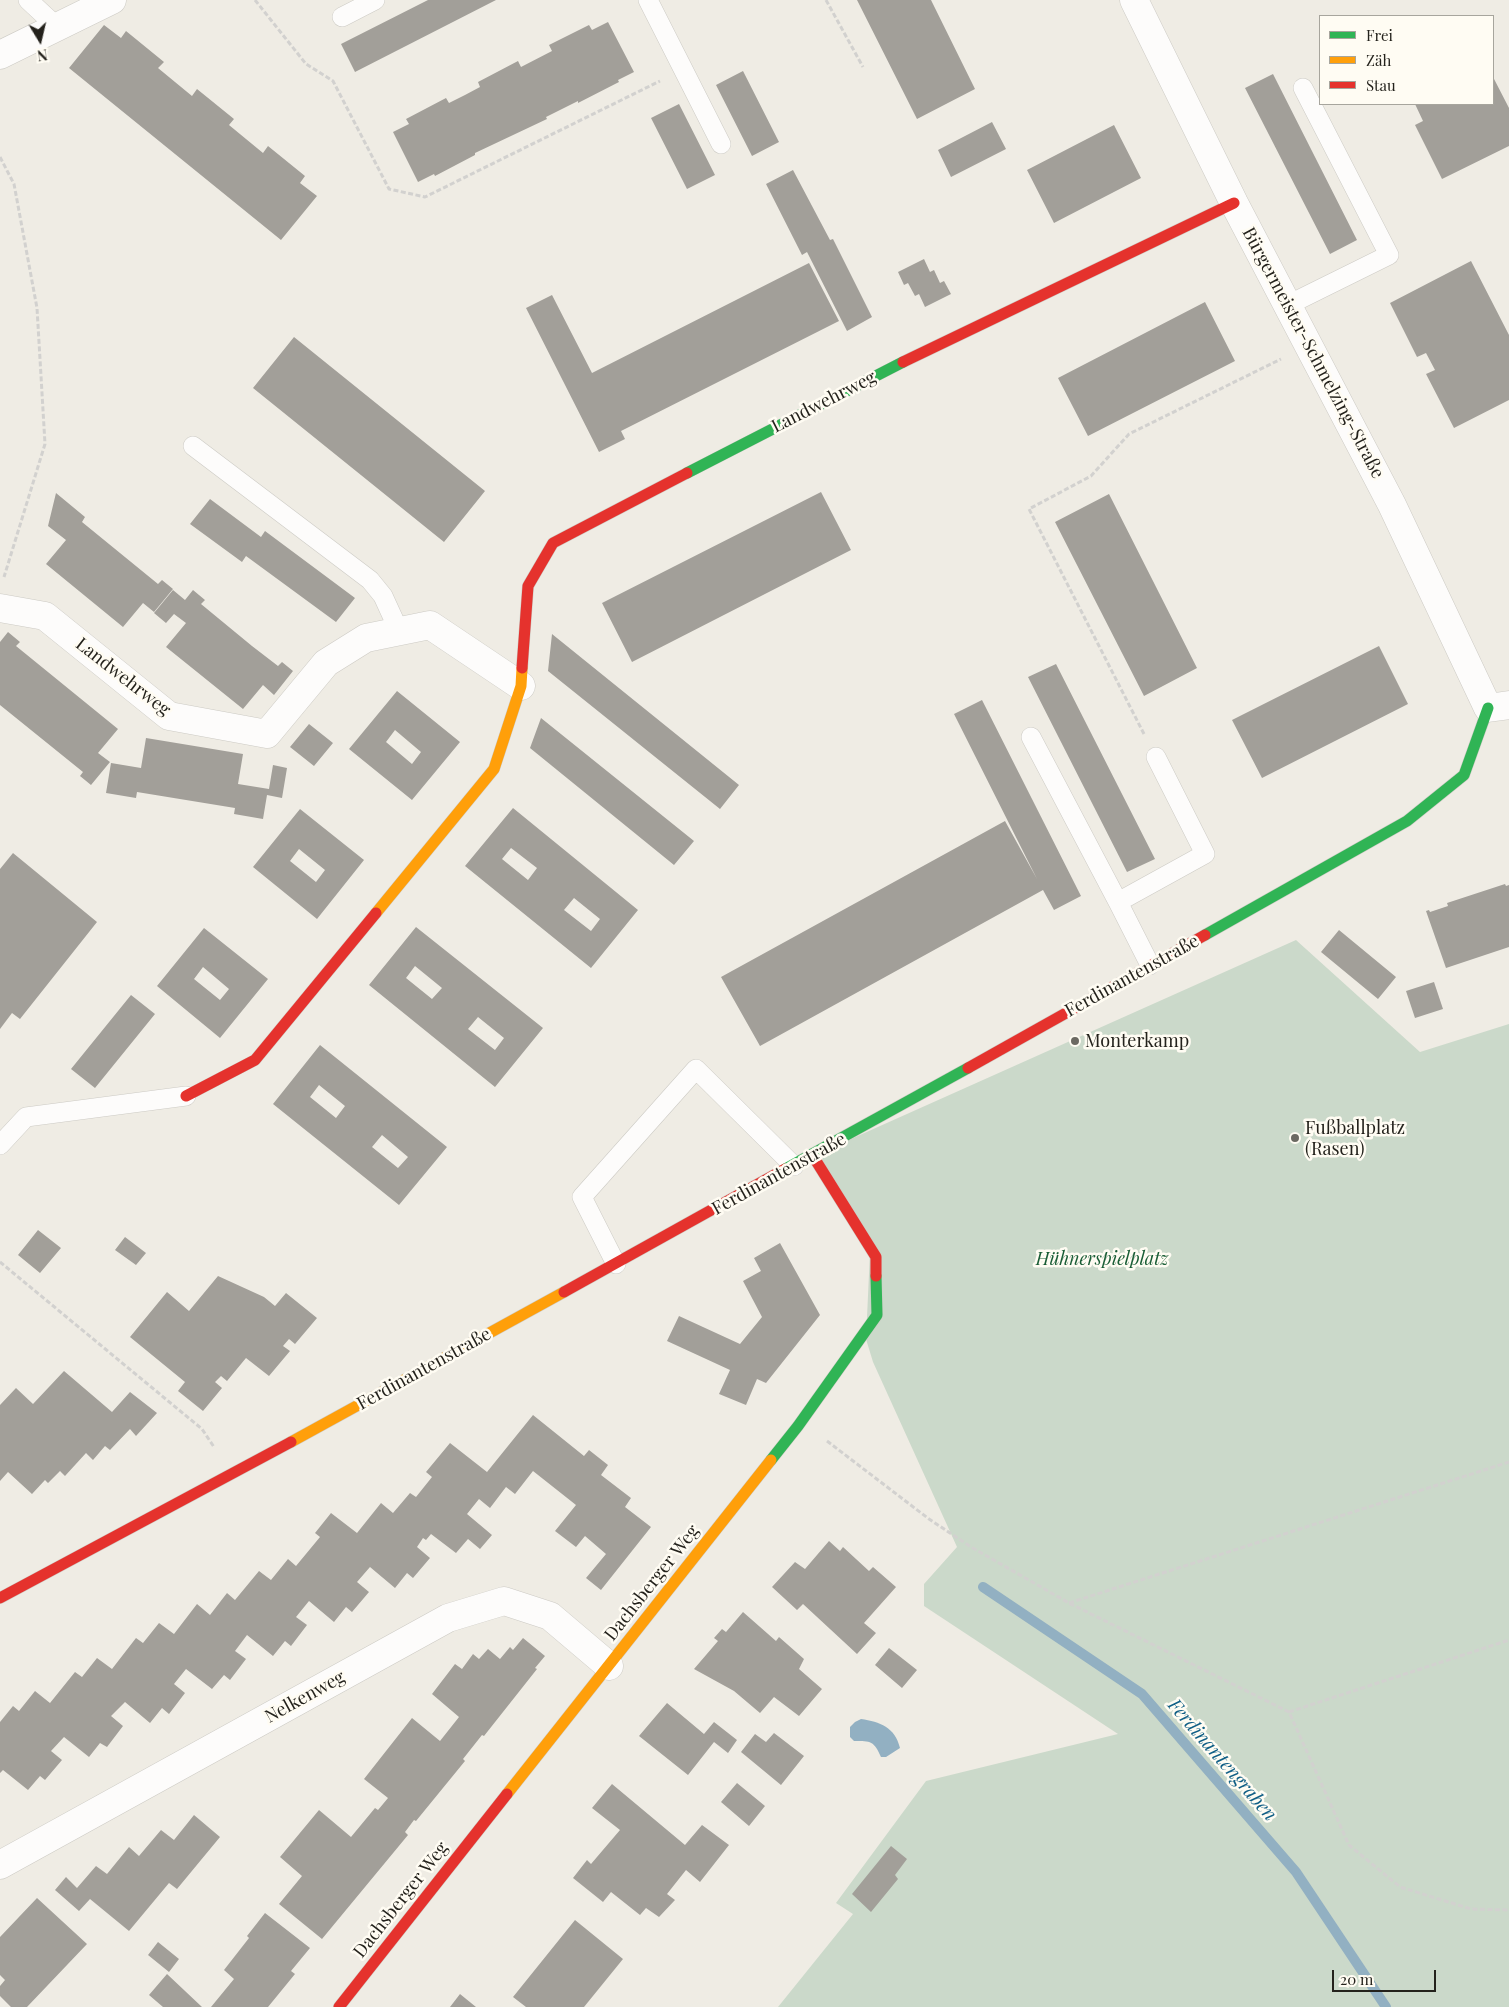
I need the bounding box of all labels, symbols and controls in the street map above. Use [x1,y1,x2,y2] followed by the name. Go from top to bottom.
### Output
[15,15,65,65] north arrow
[1319,15,1494,105] legend
[1366,25,1393,45] text: Frei
[36,45,49,65] text: N
[1366,50,1391,70] text: Zäh
[1366,75,1396,95] text: Stau
[1237,224,1389,482] street label: Bürgermeister-Schmelzing-Straße
[768,366,880,438] street label: Landwehrweg
[71,633,175,721] street label: Landwehrweg
[1061,930,1203,1022] street label: Ferdinantenstraße
[1085,1030,1189,1052] place label: Monterkamp
[1069,1035,1081,1047] marker: Monterkamp
[1305,1117,1405,1160] place label: Fußballplatz (Rasen)
[708,1128,850,1220] street label: Ferdinantenstraße
[1289,1132,1301,1144] marker: Fußballplatz (Rasen)
[1036,1248,1168,1270] park label: Hühnerspielplatz
[353,1323,495,1415] street label: Ferdinantenstraße
[600,1521,704,1645] street label: Dachsberger Weg
[261,1666,349,1728] street label: Nelkenweg
[1163,1694,1281,1826] water label: Ferdinantengraben
[349,1838,453,1962] street label: Dachsberger Weg
[1334,1960,1438,1992] scale bar
[1340,1969,1373,1989] text: 20 m

